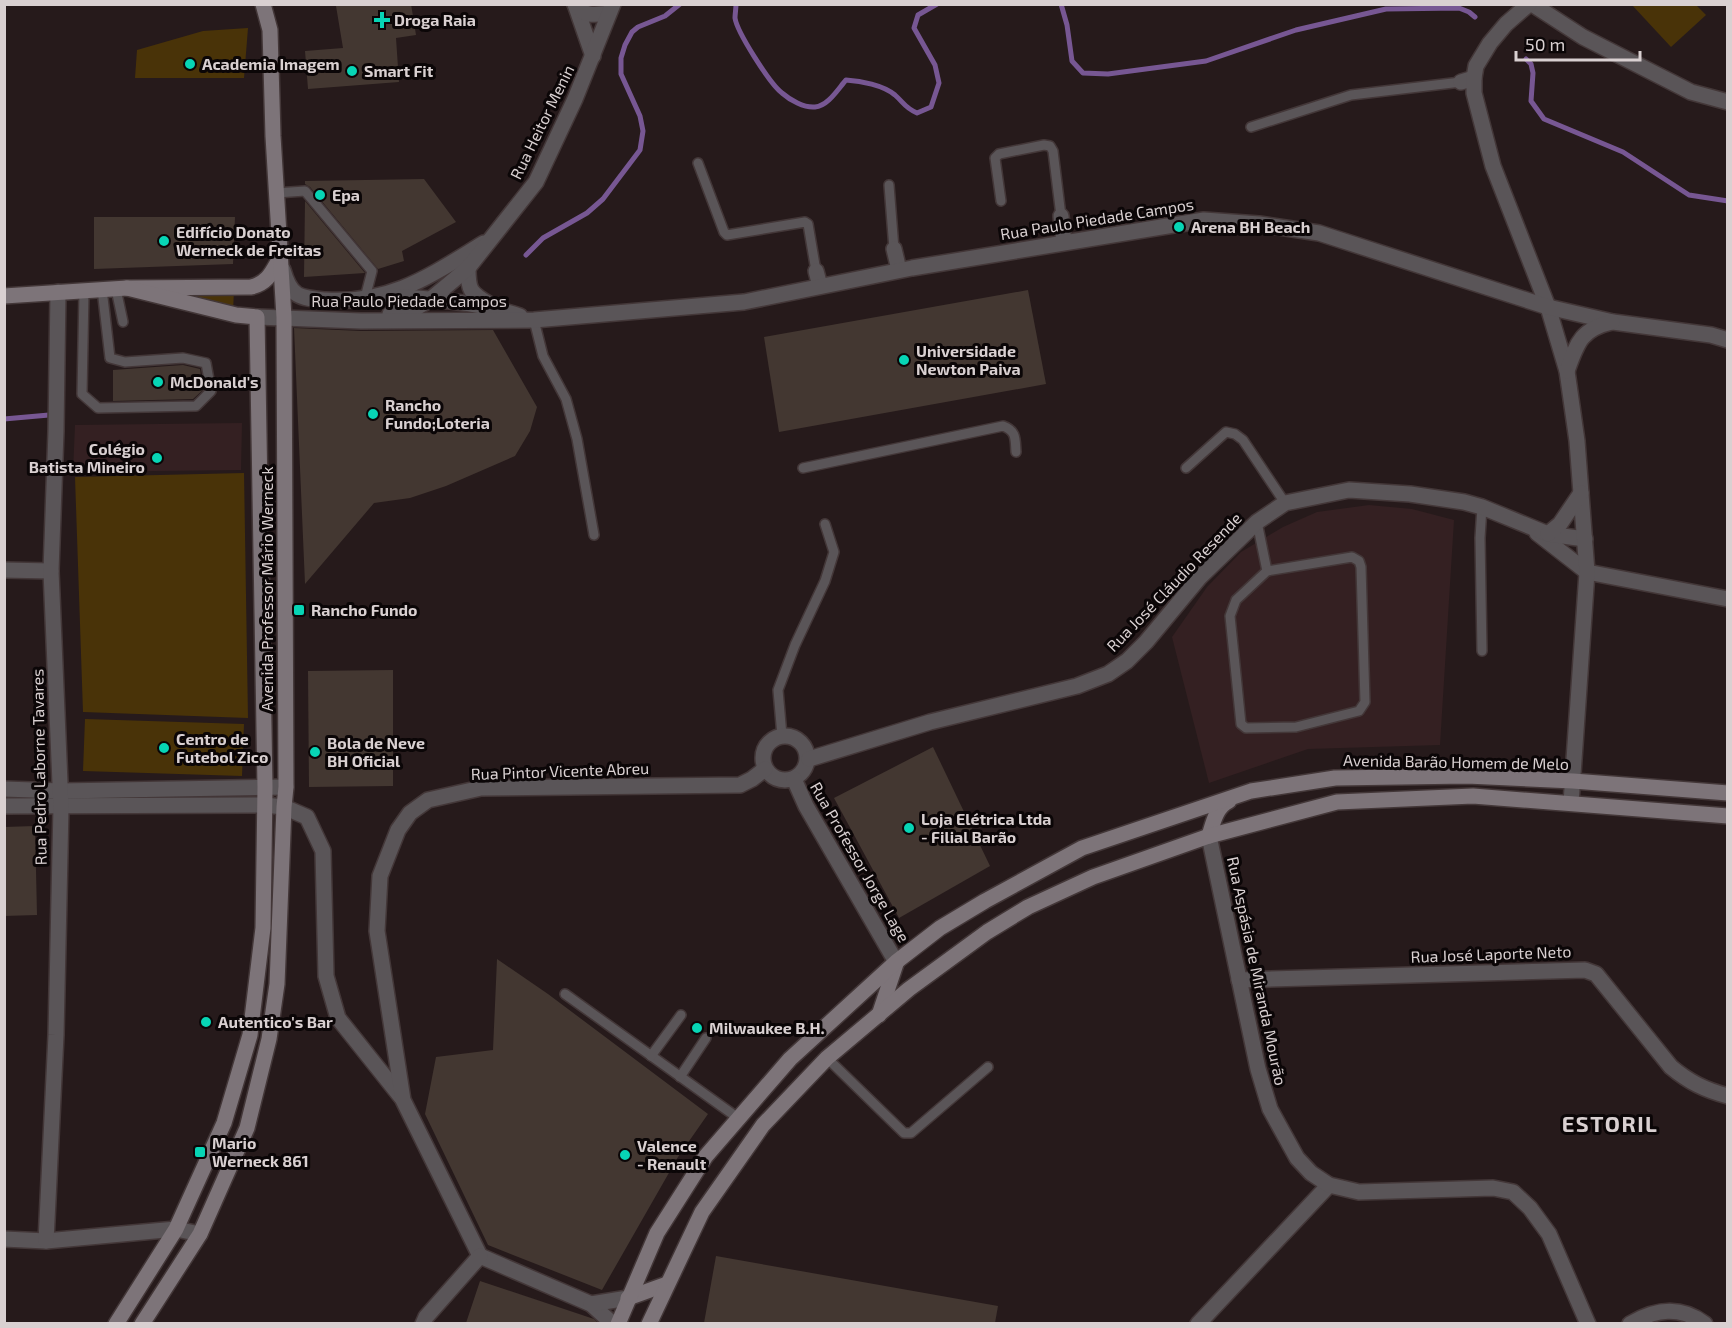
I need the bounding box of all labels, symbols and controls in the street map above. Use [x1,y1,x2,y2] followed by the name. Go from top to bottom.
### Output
[394,10,476,29] place label: Droga Raia
[375,13,389,27] marker: Droga Raia
[1516,24,1640,62] scale bar
[1525,33,1565,55] text: 50 m
[202,54,340,73] place label: Academia Imagem
[183,57,197,71] marker: Academia Imagem
[364,61,434,80] place label: Smart Fit
[506,62,577,182] street label: Rua Heitor Menin
[345,64,359,78] marker: Smart Fit
[332,185,360,204] place label: Epa
[313,188,327,202] marker: Epa
[999,194,1195,243] street label: Rua Paulo Piedade Campos
[1191,217,1310,236] place label: Arena BH Beach
[1172,220,1186,234] marker: Arena BH Beach
[176,222,321,259] place label: Edifício Donato Werneck de Freitas
[157,234,171,248] marker: Edifício Donato Werneck de Freitas
[311,291,507,310] street label: Rua Paulo Piedade Campos
[916,341,1021,378] place label: Universidade Newton Paiva
[897,353,911,367] marker: Universidade Newton Paiva
[170,372,259,391] place label: McDonald's
[151,375,165,389] marker: McDonald's
[385,395,490,432] place label: Rancho Fundo;Loteria
[366,407,380,421] marker: Rancho Fundo;Loteria
[29,439,145,476] place label: Colégio Batista Mineiro
[150,451,164,465] marker: Colégio Batista Mineiro
[257,466,276,712] street label: Avenida Professor Mário Werneck
[1102,508,1245,655] street label: Rua José Cláudio Resende
[311,600,418,619] place label: Rancho Fundo
[292,603,306,617] marker: Rancho Fundo
[27,668,50,866] street label: Rua Pedro Laborne Tavares
[176,729,268,766] place label: Centro de Futebol Zico
[327,733,425,770] place label: Bola de Neve BH Oficial
[157,741,171,755] marker: Centro de Futebol Zico
[308,745,322,759] marker: Bola de Neve BH Oficial
[1343,750,1569,773] street label: Avenida Barão Homem de Melo
[470,758,650,783] street label: Rua Pintor Vicente Abreu
[807,778,914,945] street label: Rua Professor Jorge Lage
[921,809,1051,846] place label: Loja Elétrica Ltda - Filial Barão
[902,821,916,835] marker: Loja Elétrica Ltda - Filial Barão
[1224,855,1291,1087] street label: Rua Aspásia de Miranda Mourão
[1410,941,1572,966] street label: Rua José Laporte Neto
[218,1012,333,1031] place label: Autentico's Bar
[199,1015,213,1029] marker: Autentico's Bar
[709,1018,825,1037] place label: Milwaukee B.H.
[690,1021,704,1035] marker: Milwaukee B.H.
[1562,1110,1658,1136] district label: ESTORIL
[212,1133,309,1170] place label: Mario Werneck 861
[637,1136,707,1173] place label: Valence - Renault
[193,1145,207,1159] marker: Mario Werneck 861
[618,1148,632,1162] marker: Valence - Renault

